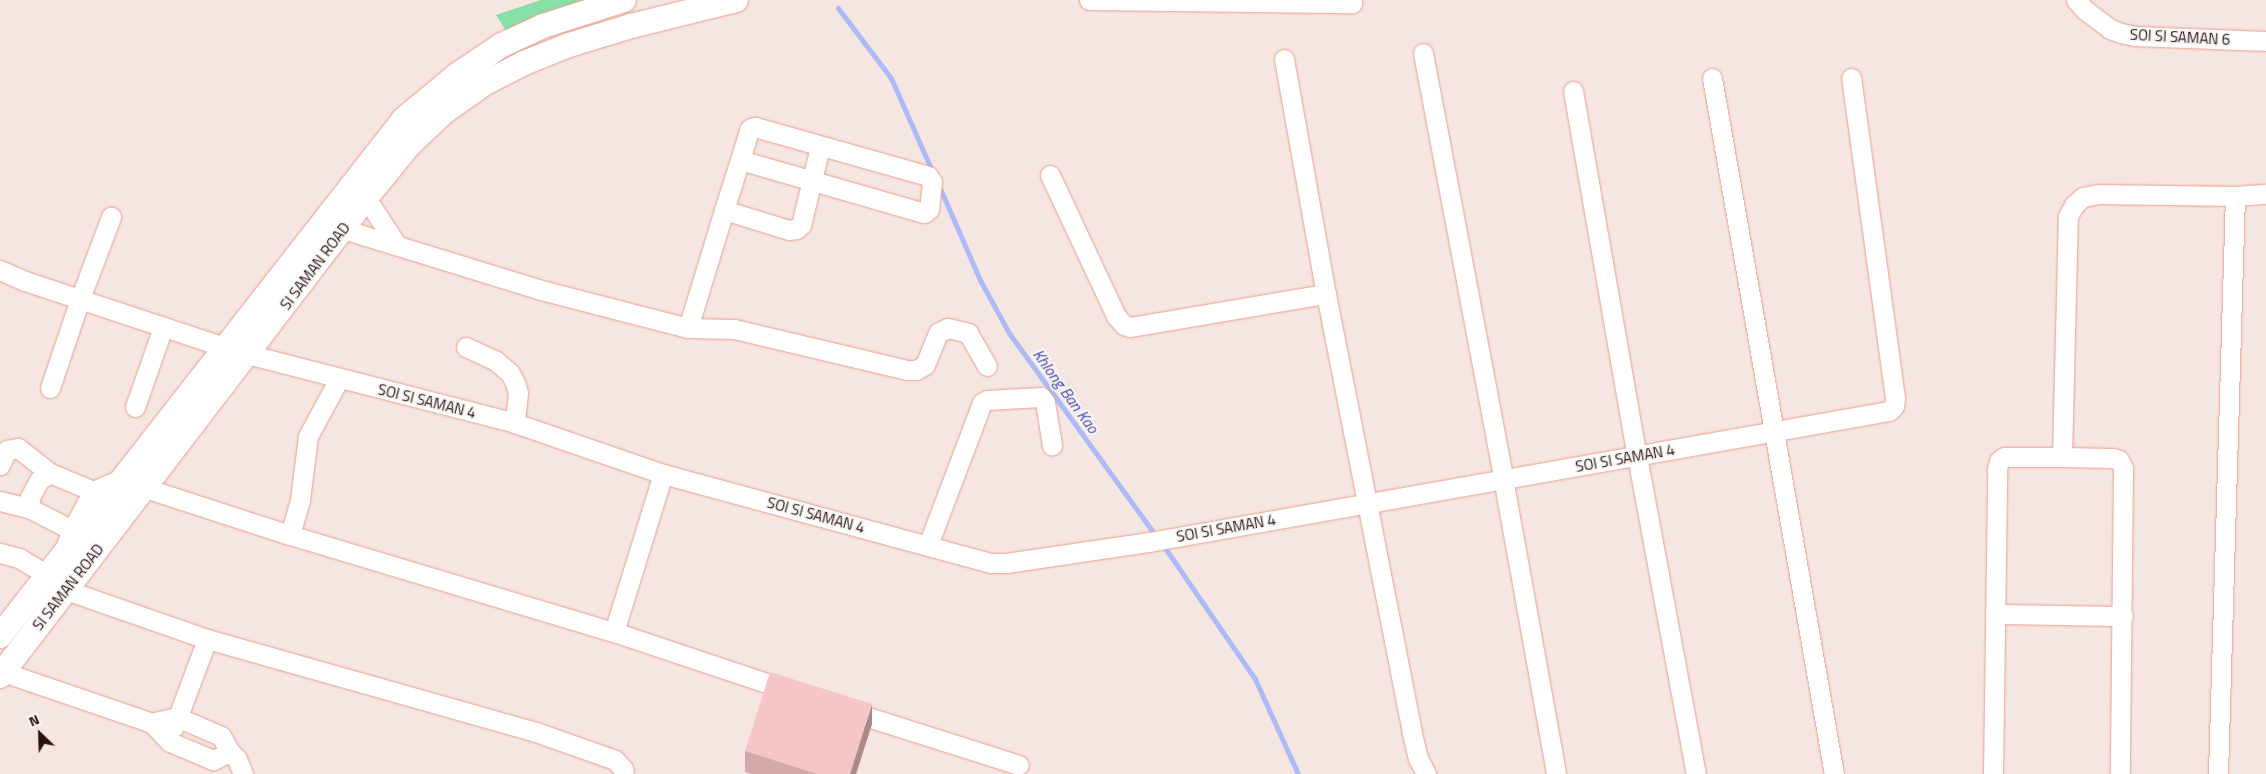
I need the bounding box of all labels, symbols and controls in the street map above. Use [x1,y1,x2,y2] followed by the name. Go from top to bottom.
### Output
[2129,25,2231,49] street label: SOI SI SAMAN 6
[276,219,354,313] street label: SI SAMAN ROAD
[1029,345,1103,437] water label: Khlong Ban Kao
[376,380,478,422] street label: SOI SI SAMAN 4
[1574,440,1676,476] street label: SOI SI SAMAN 4
[765,493,867,537] street label: SOI SI SAMAN 4
[1175,510,1277,546] street label: SOI SI SAMAN 4
[29,540,107,634] street label: SI SAMAN ROAD
[25,708,42,731] text: N
[15,709,65,759] north arrow

